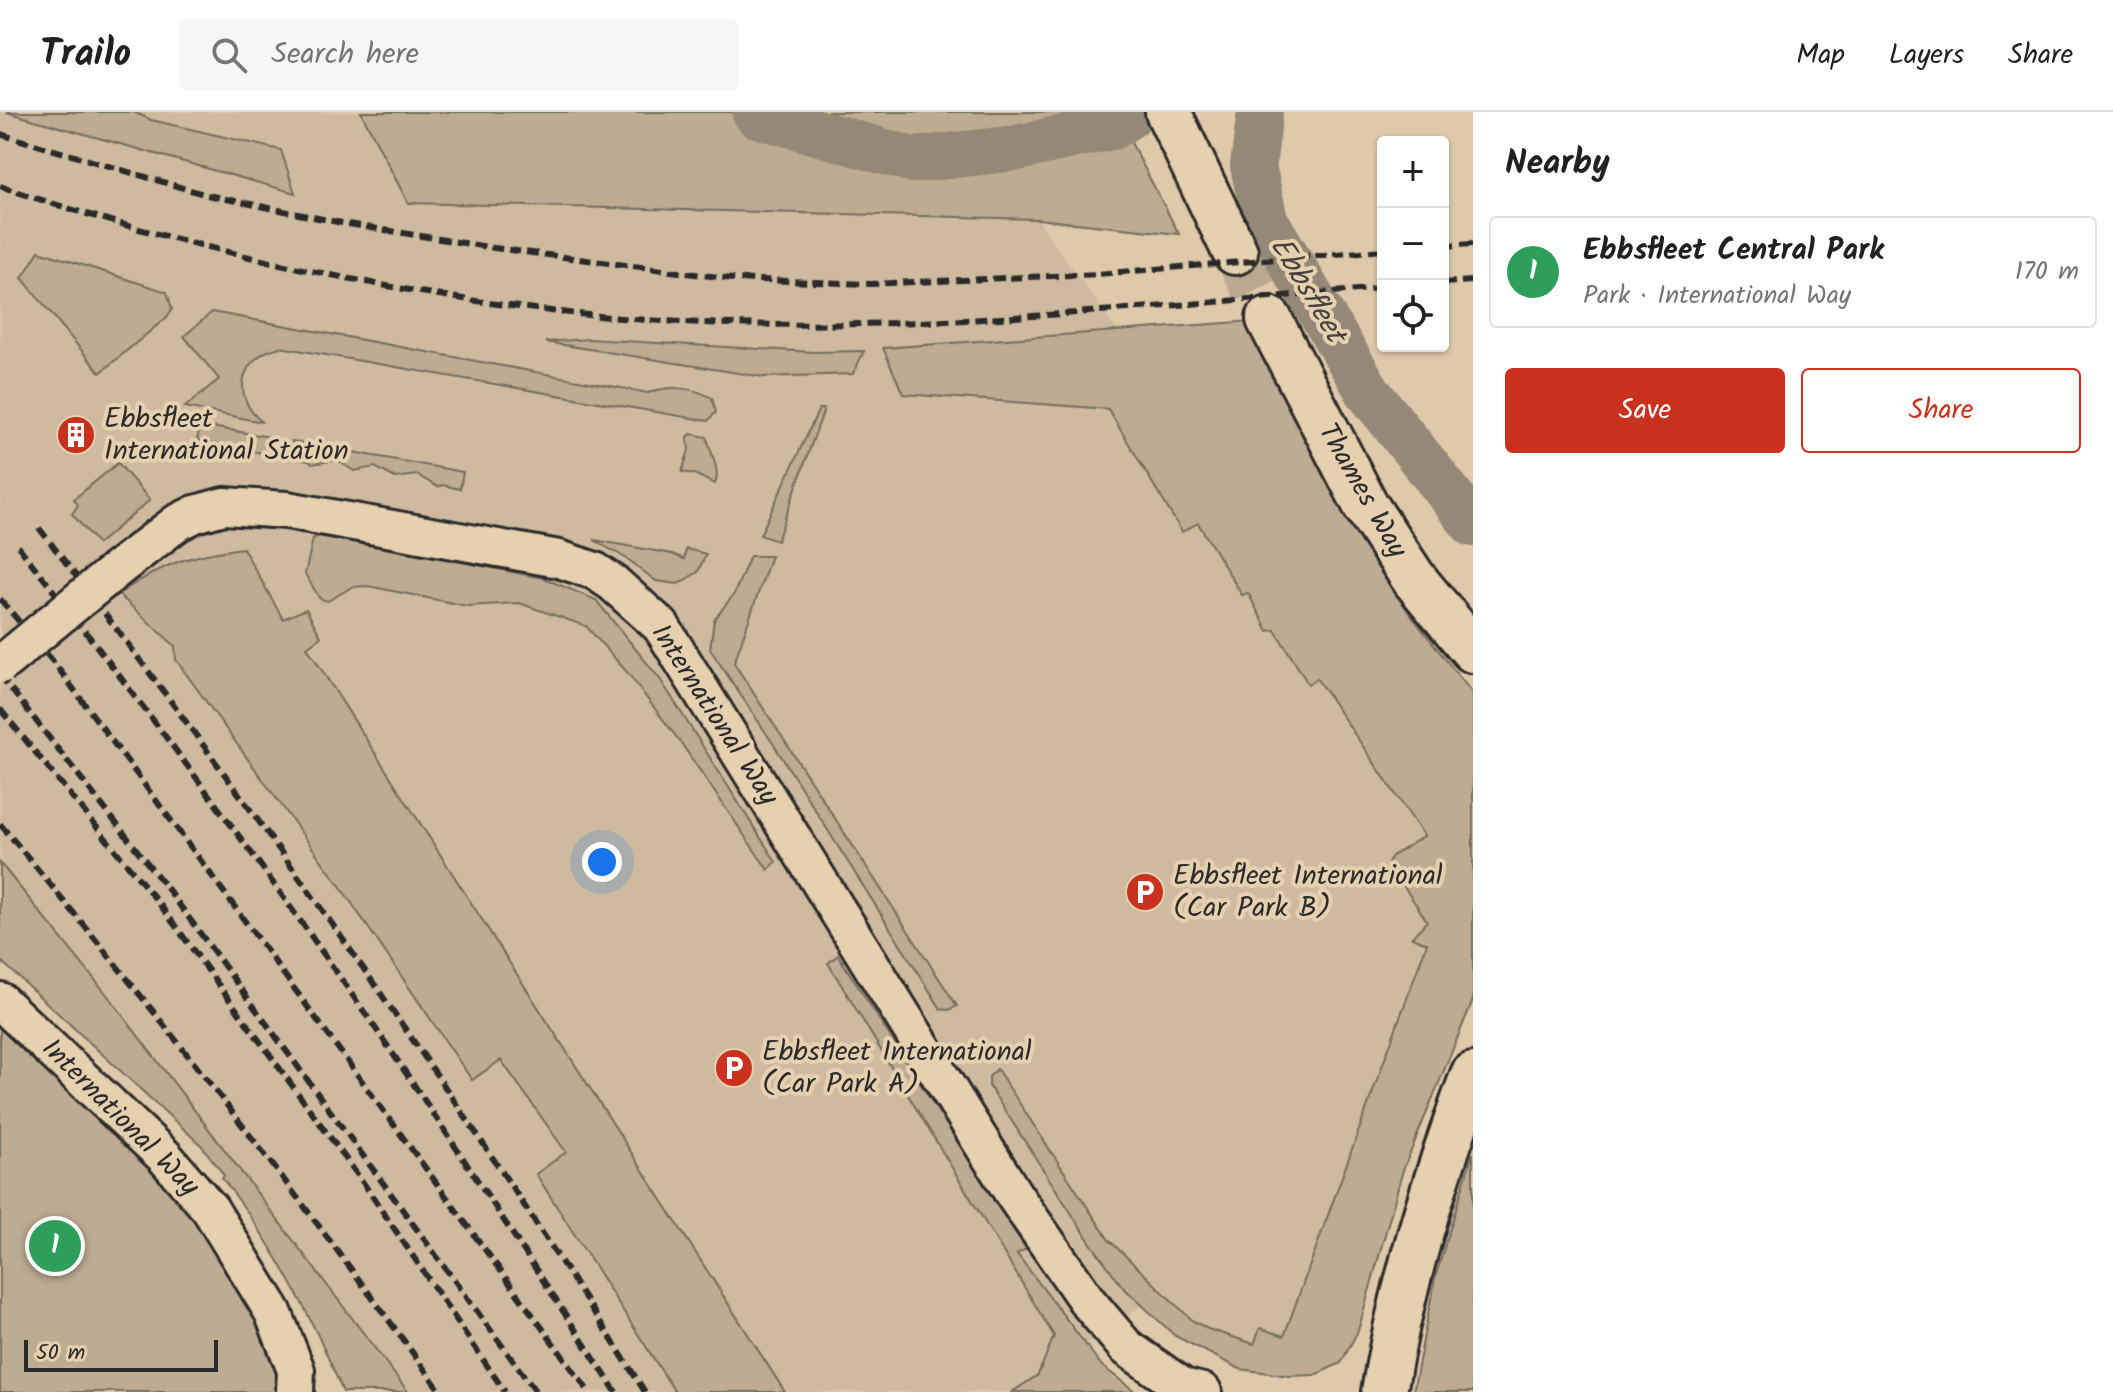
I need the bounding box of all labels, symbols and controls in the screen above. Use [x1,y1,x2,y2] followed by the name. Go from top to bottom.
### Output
[179,19,739,91] search box
[40,25,131,85] text: Trailo
[271,31,419,79] text: Search here
[207,33,251,77] icon: search
[1796,33,1845,78] text: Map
[1889,33,1964,78] text: Layers
[2008,33,2073,78] text: Share
[1377,136,1449,352] map controls
[1377,136,1449,208] button: +
[1505,137,1610,191] text: Nearby
[1377,208,1449,280] button: −
[1583,227,1884,275] text: Ebbsfleet Central Park
[1256,228,1360,356] water label: Ebbsfleet
[1529,251,1537,293] text: 1
[2015,251,2079,293] text: 170 m
[1583,275,1851,317] text: Park · International Way
[1377,280,1449,352] button: locate
[1505,368,1785,453] button: Save
[1801,368,2081,453] button: Share
[104,397,349,474] place label: Ebbsfleet International Station
[55,414,97,456] building icon: Ebbsfleet International Station
[1305,415,1419,568] street label: Thames Way
[638,615,790,816] street label: International Way
[582,842,622,882] your location
[1173,854,1443,931] place label: Ebbsfleet International (Car Park B)
[1124,871,1166,913] parking icon: Ebbsfleet International (Car Park B)
[30,1028,210,1208] street label: International Way
[762,1030,1032,1107] place label: Ebbsfleet International (Car Park A)
[713,1047,755,1089] parking icon: Ebbsfleet International (Car Park A)
[29,1216,81,1276] pin: 1
[24,1336,218,1372] scale bar
[36,1336,85,1371] text: 50 m

